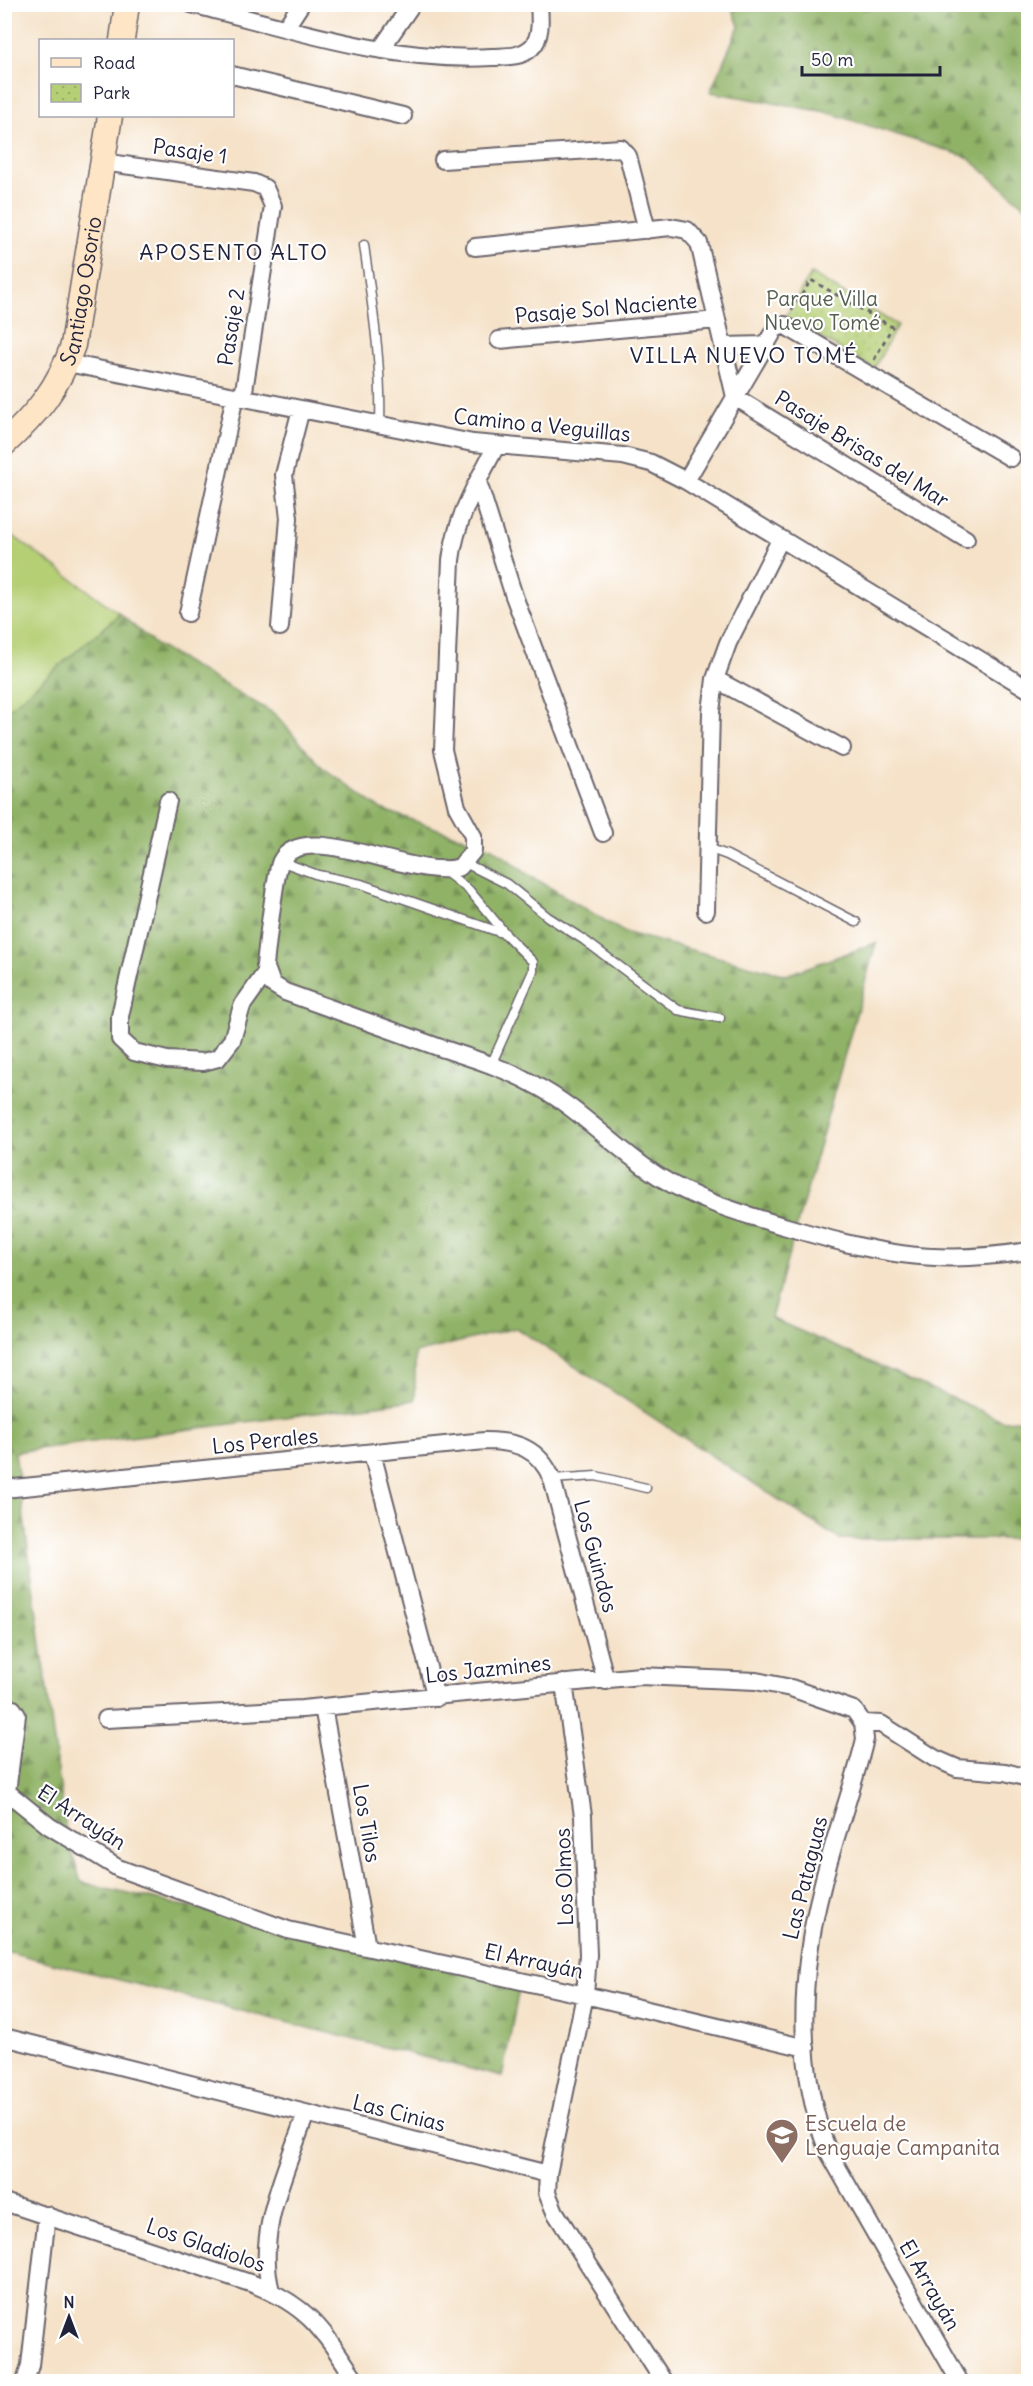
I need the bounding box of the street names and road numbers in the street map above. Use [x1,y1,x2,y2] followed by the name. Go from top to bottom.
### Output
[151,132,229,170] street label: Pasaje 1
[53,214,107,369] street label: Santiago Osorio
[212,286,250,368] street label: Pasaje 2
[514,287,698,329] street label: Pasaje Sol Naciente
[770,384,955,514] street label: Pasaje Brisas del Mar
[452,402,632,448] street label: Camino a Veguillas
[211,1422,319,1460] street label: Los Perales
[568,1497,624,1615] street label: Los Guindos
[424,1649,552,1689] street label: Los Jazmines
[33,1778,131,1856] street label: El Arrayán
[347,1782,387,1864] street label: Los Tilos
[777,1813,833,1943] street label: Las Pataguas
[549,1827,579,1927] street label: Los Olmos
[482,1937,586,1985] street label: El Arrayán
[350,2088,448,2138] street label: Las Cinias
[143,2212,269,2278] street label: Los Gladiolos
[893,2235,967,2335] street label: El Arrayán

